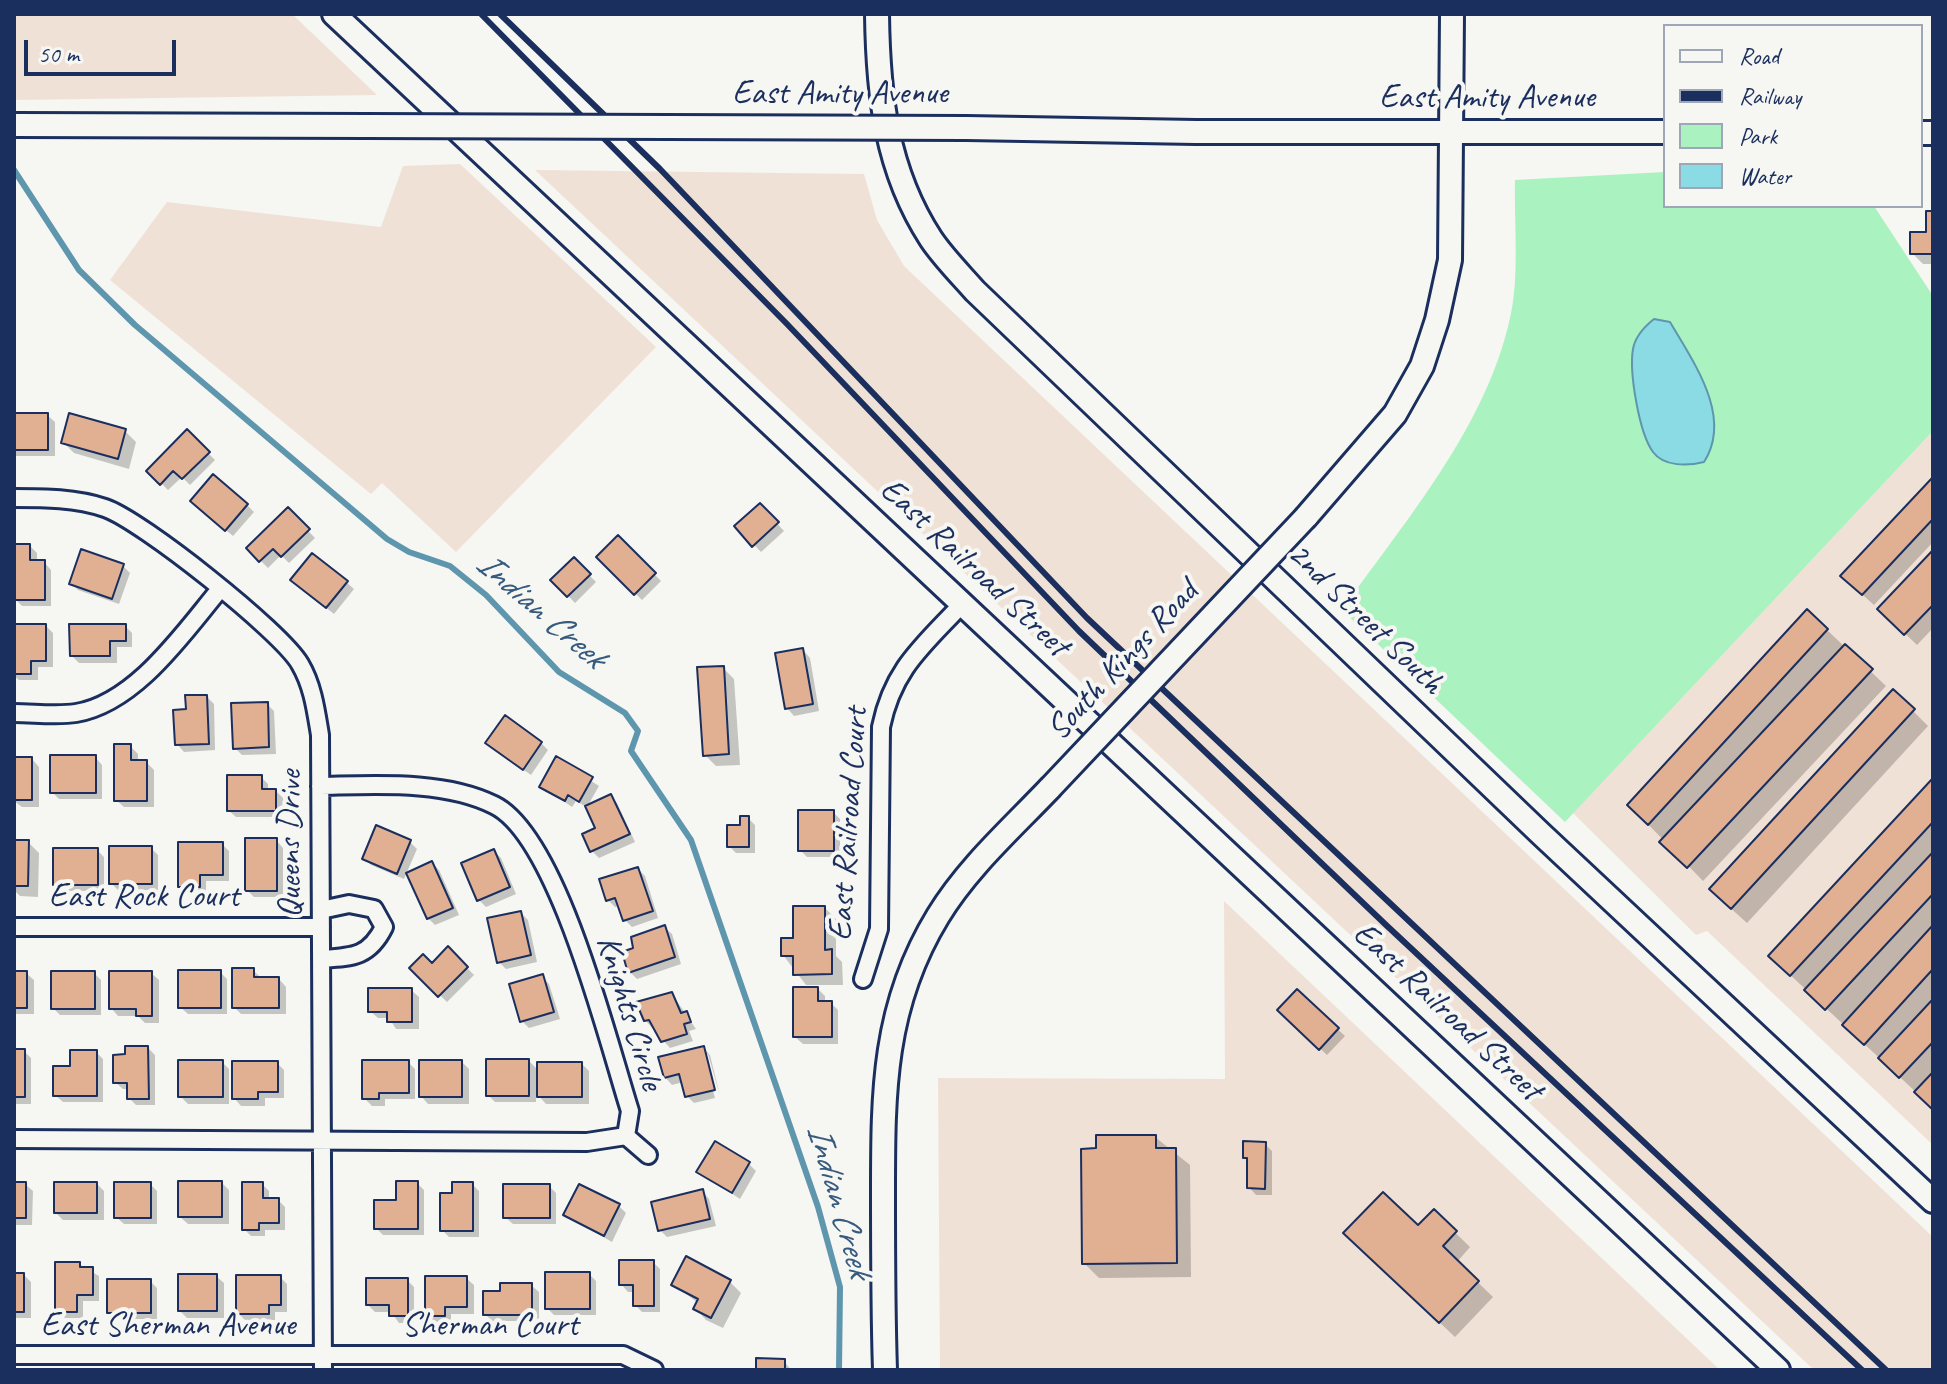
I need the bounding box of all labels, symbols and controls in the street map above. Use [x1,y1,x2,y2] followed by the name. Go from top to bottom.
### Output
[28,24,180,74] scale bar
[1663,24,1923,208] legend
[38,39,79,69] text: 50 m
[1739,41,1779,71] text: Road
[732,74,948,114] street label: East Amity Avenue
[1379,78,1595,118] street label: East Amity Avenue
[1739,81,1801,111] text: Railway
[1739,121,1777,151] text: Park
[1739,161,1791,191] text: Water
[871,470,1077,666] street label: East Railroad Street
[1278,534,1452,704] street label: 2nd Street South
[467,543,613,679] water label: Indian Creek
[1039,573,1207,749] street label: South Kings Road
[821,706,877,942] street label: East Railroad Court
[271,770,311,918] street label: Queens Drive
[49,877,239,917] street label: East Rock Court
[1344,914,1550,1110] street label: East Railroad Street
[586,931,672,1095] street label: Knights Circle
[796,1120,880,1282] water label: Indian Creek
[41,1306,295,1346] street label: East Sherman Avenue
[402,1306,578,1346] street label: Sherman Court

